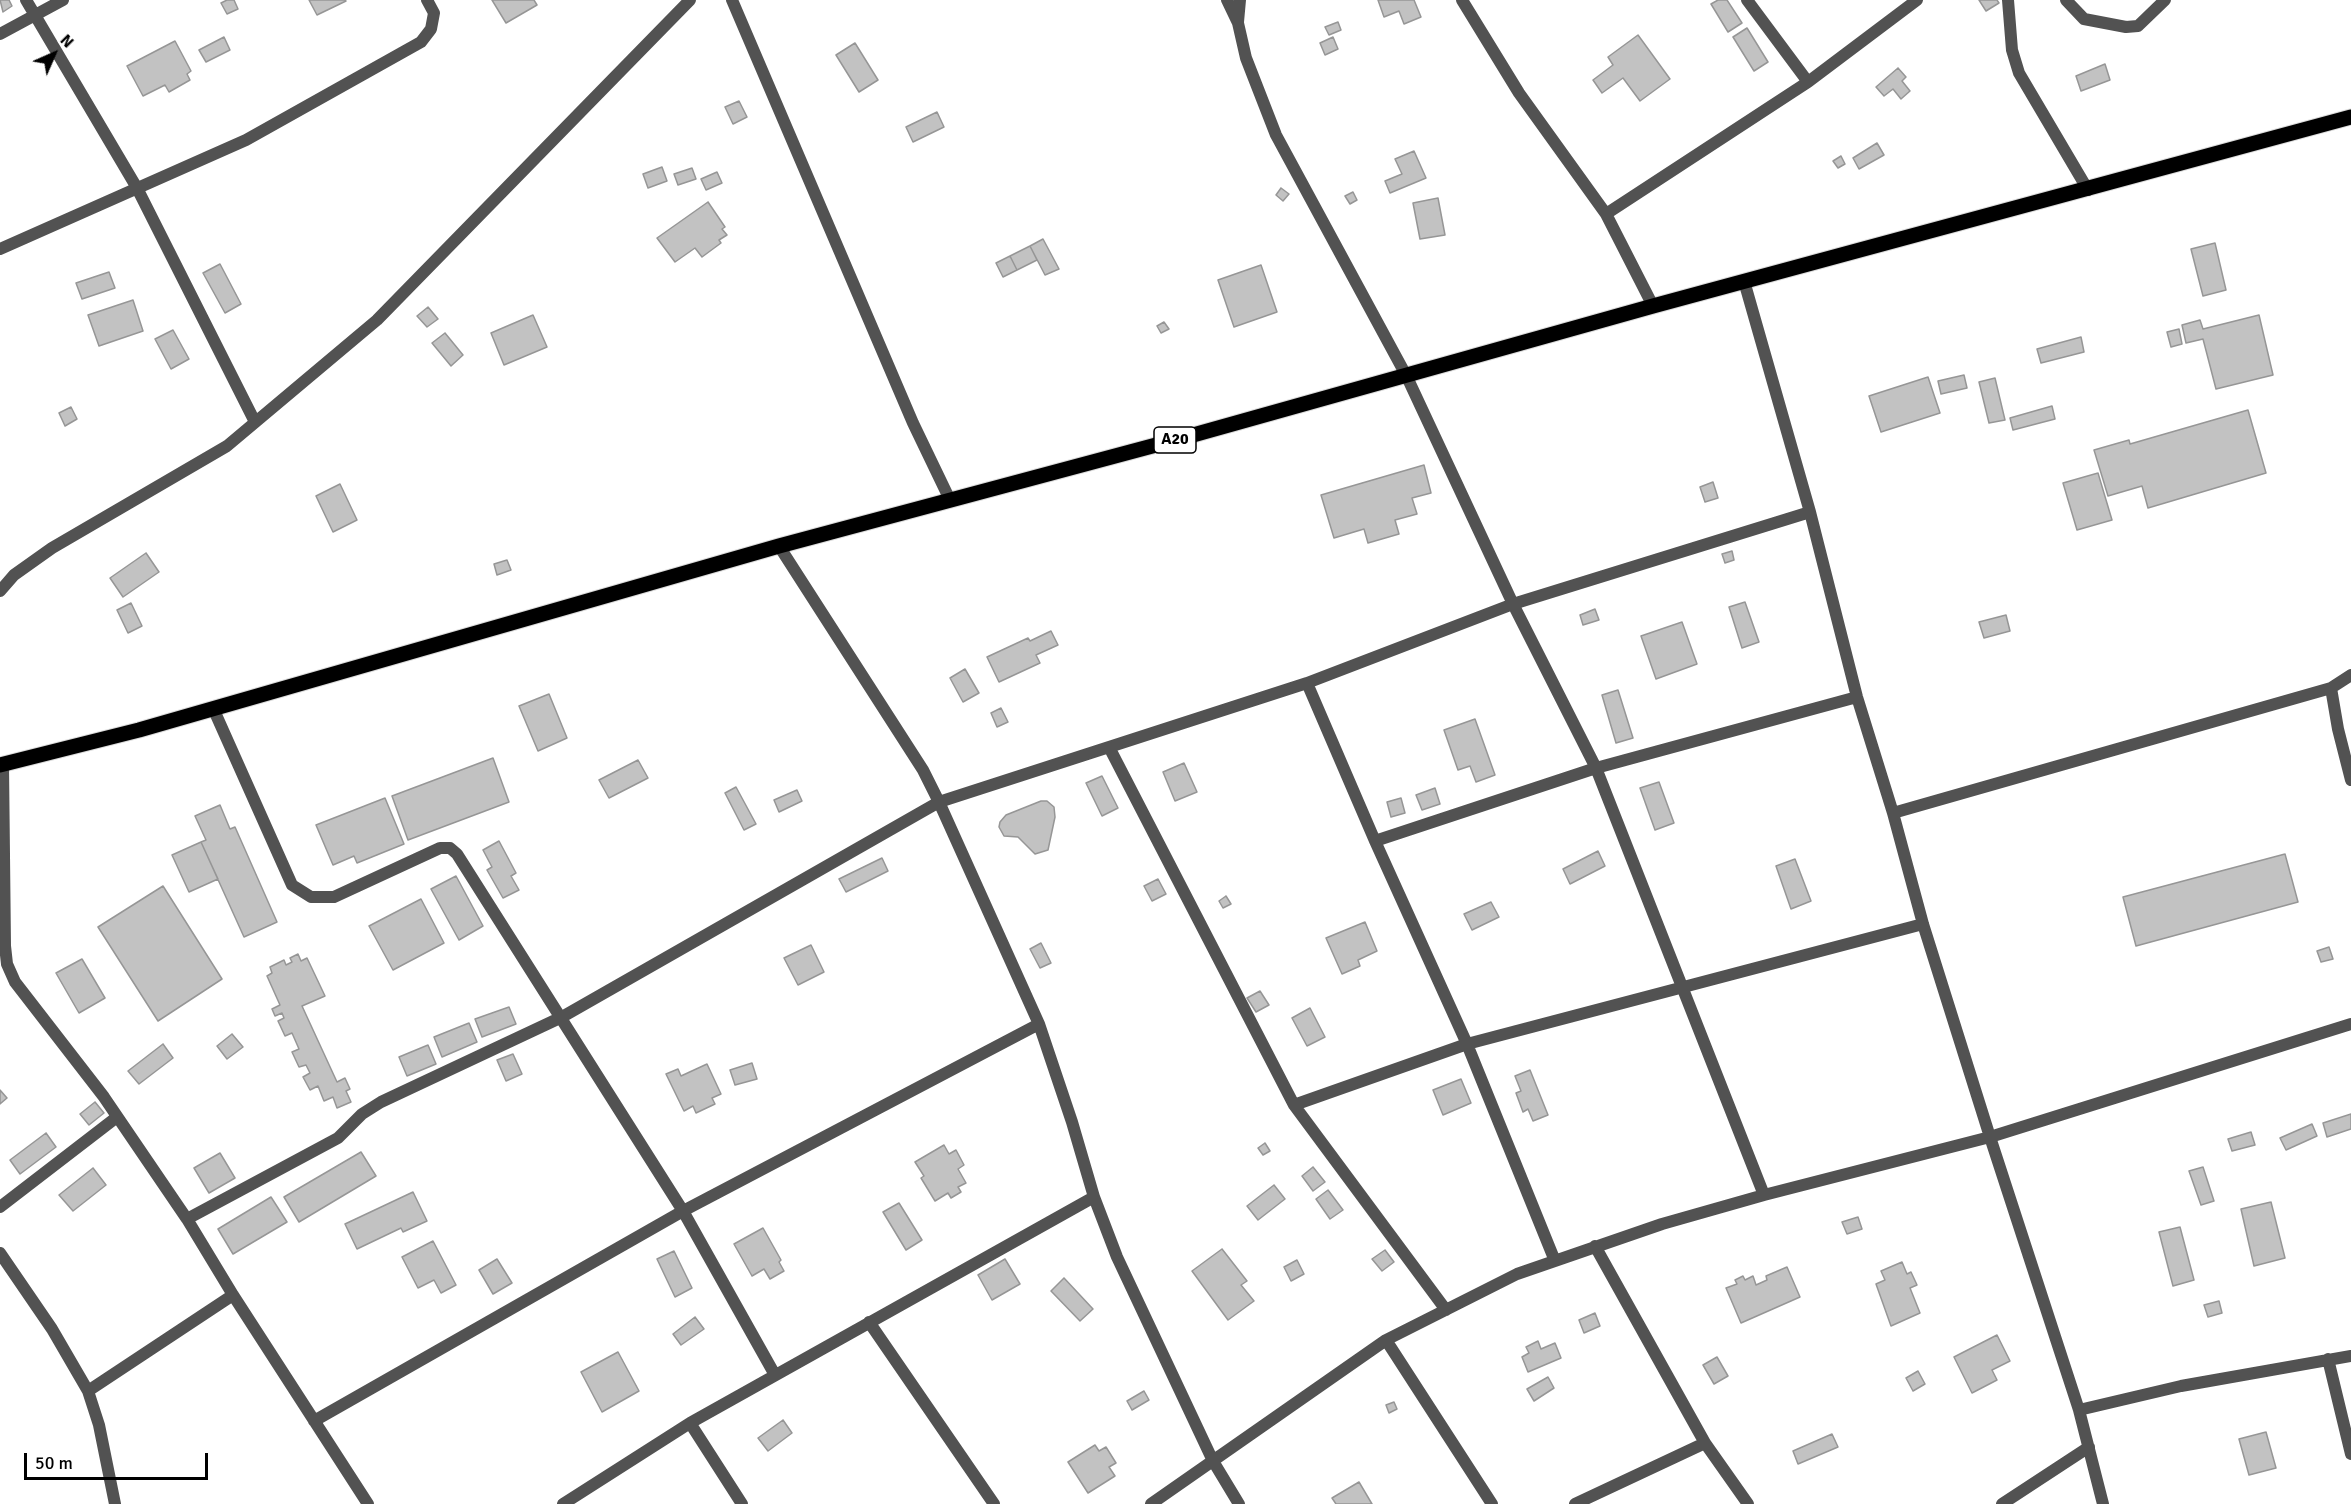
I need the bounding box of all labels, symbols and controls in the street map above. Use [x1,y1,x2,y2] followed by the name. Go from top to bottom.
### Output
[24,24,84,84] north arrow
[56,30,78,52] text: N
[1154,427,1196,453] road number: A20
[27,1441,212,1479] scale bar
[35,1452,73,1474] text: 50 m

